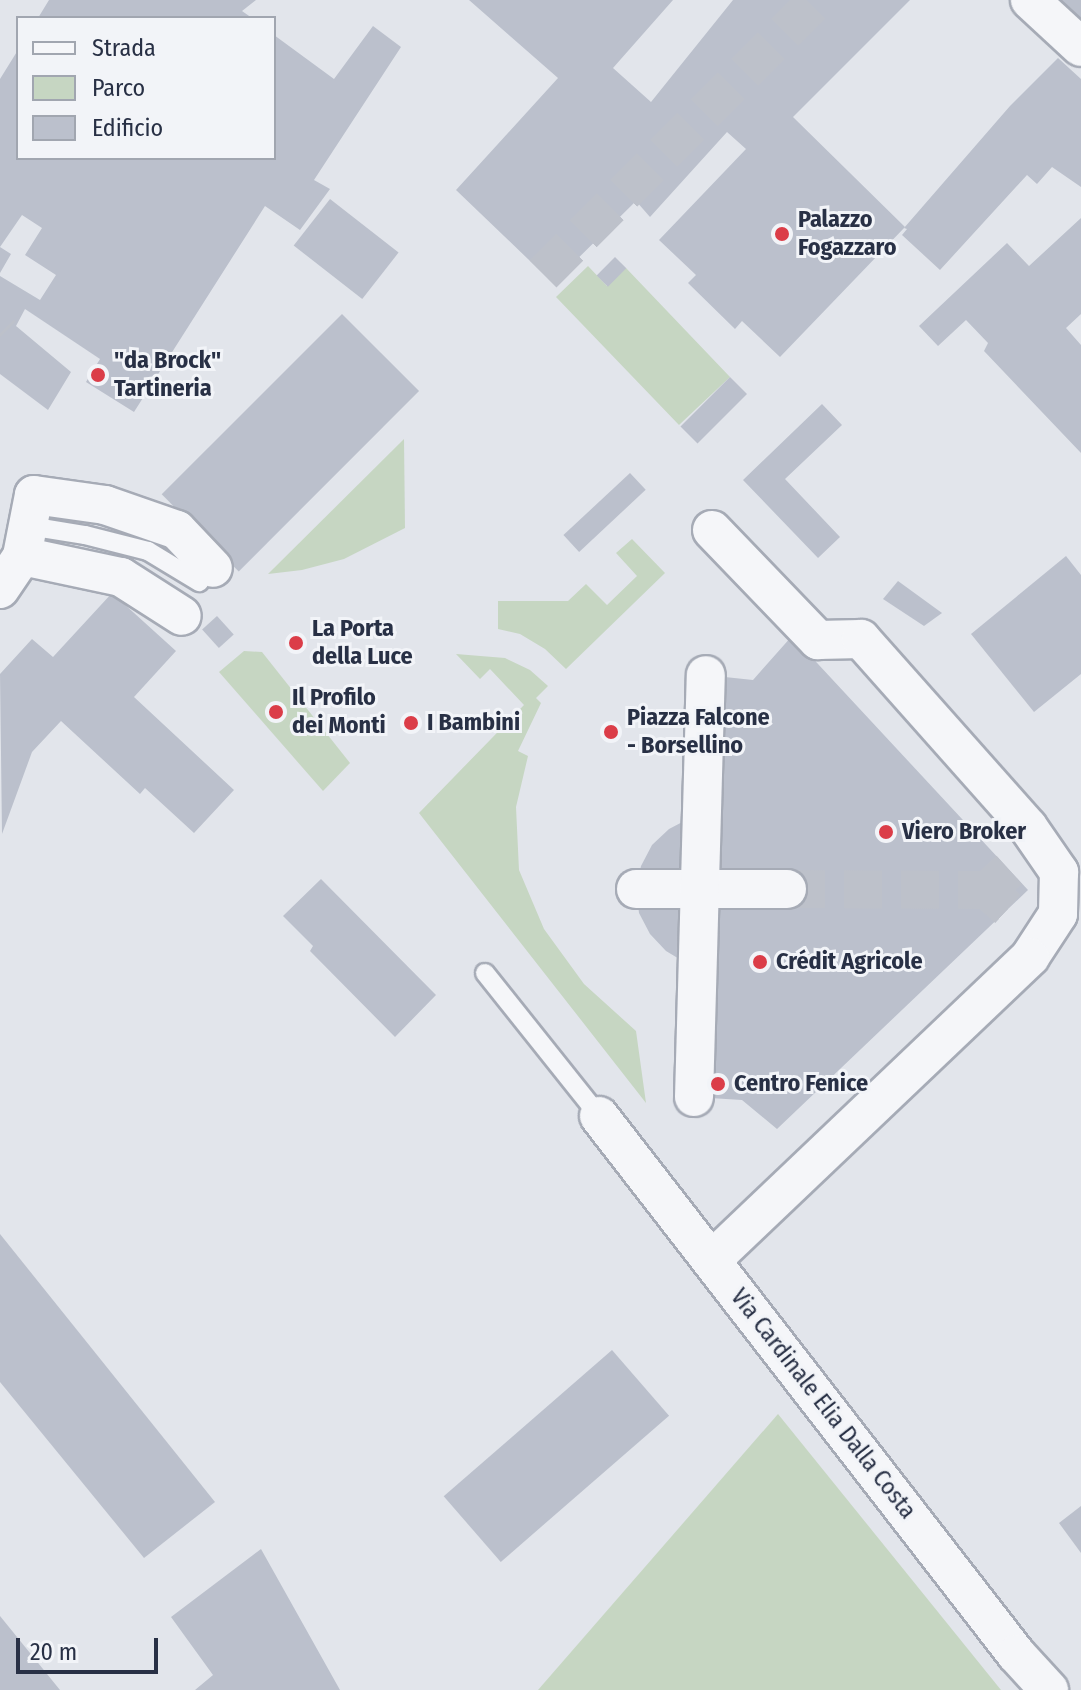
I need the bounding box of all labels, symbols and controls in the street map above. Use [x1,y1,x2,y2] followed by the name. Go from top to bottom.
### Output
[16,16,276,160] legend
[92,34,156,62] text: Strada
[92,74,145,102] text: Parco
[92,114,163,142] text: Edificio
[798,206,897,262] place label: Palazzo Fogazzaro
[773,225,791,243] marker: Palazzo Fogazzaro
[114,347,221,403] place label: "da Brock" Tartineria
[89,366,107,384] marker: "da Brock" Tartineria
[312,615,413,671] place label: La Porta della Luce
[287,634,305,652] marker: La Porta della Luce
[292,684,386,740] place label: Il Profilo dei Monti
[267,703,285,721] marker: Il Profilo dei Monti
[627,704,770,760] place label: Piazza Falcone - Borsellino
[427,709,520,737] place label: I Bambini
[402,714,420,732] marker: I Bambini
[602,723,620,741] marker: Piazza Falcone - Borsellino
[902,818,1026,846] place label: Viero Broker
[877,823,895,841] marker: Viero Broker
[776,948,923,976] place label: Crédit Agricole
[751,953,769,971] marker: Crédit Agricole
[734,1070,868,1098] place label: Centro Fenice
[709,1075,727,1093] marker: Centro Fenice
[724,1283,922,1525] street label: Via Cardinale Elia Dalla Costa
[20,1622,162,1672] scale bar
[30,1638,77,1666] text: 20 m

